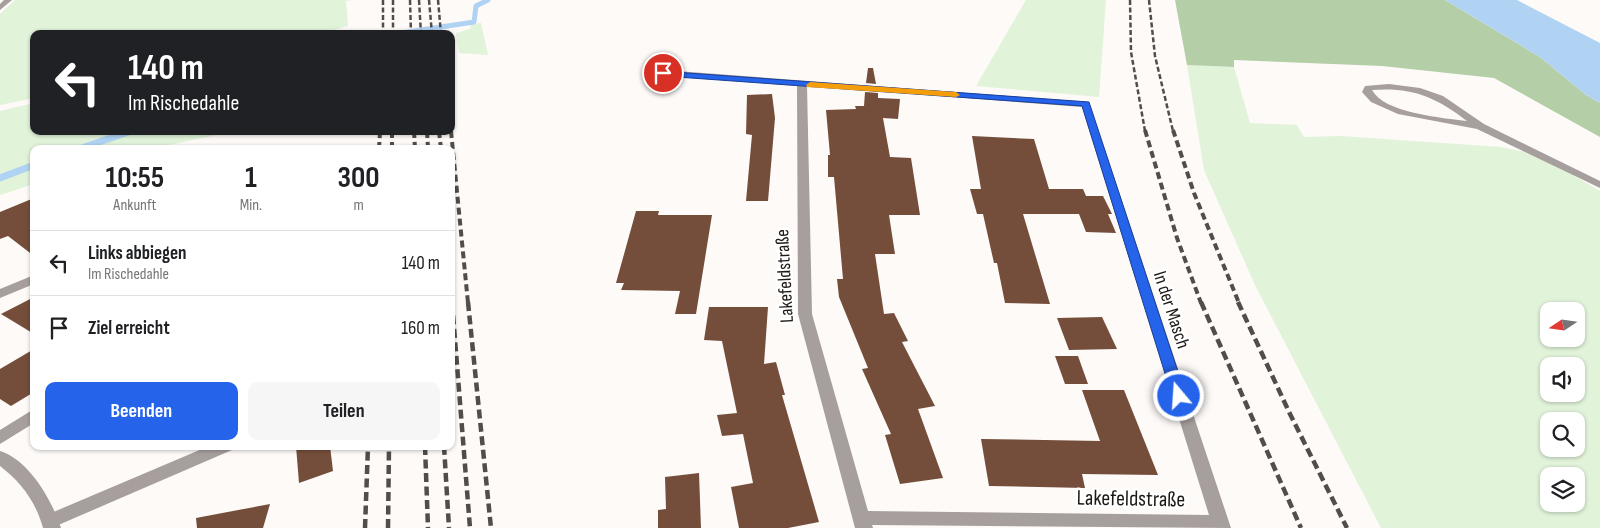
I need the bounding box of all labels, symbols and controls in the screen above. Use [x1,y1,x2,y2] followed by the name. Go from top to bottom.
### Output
[128,47,204,90] text: 140 m
[45,50,110,115] icon: left
[642,52,684,94] pin
[649,59,677,87] icon: arrive
[128,90,239,117] text: Im Rischedahle
[105,160,164,196] text: 10:55
[245,160,257,196] text: 1
[338,160,380,196] text: 300
[113,196,156,215] text: Ankunft
[240,196,262,215] text: Min.
[353,196,364,215] text: m
[771,229,799,323] street label: Lakefeldstraße
[88,242,186,265] text: Links abbiegen
[45,249,73,277] icon: left
[402,252,440,275] text: 140 m
[88,265,169,284] text: Im Rischedahle
[1148,268,1194,352] street label: In der Masch
[1540,302,1585,348] north arrow
[1540,302,1585,512] map controls
[45,314,73,342] icon: arrive
[88,317,170,340] text: Ziel erreicht
[401,317,440,340] text: 160 m
[1540,357,1585,402] button: sound
[1152,369,1204,421] position arrow
[45,382,238,440] button: Beenden
[248,382,440,440] button: Teilen
[1540,412,1585,457] button: search
[1540,467,1585,512] button: layers
[1076,485,1186,513] street label: Lakefeldstraße

